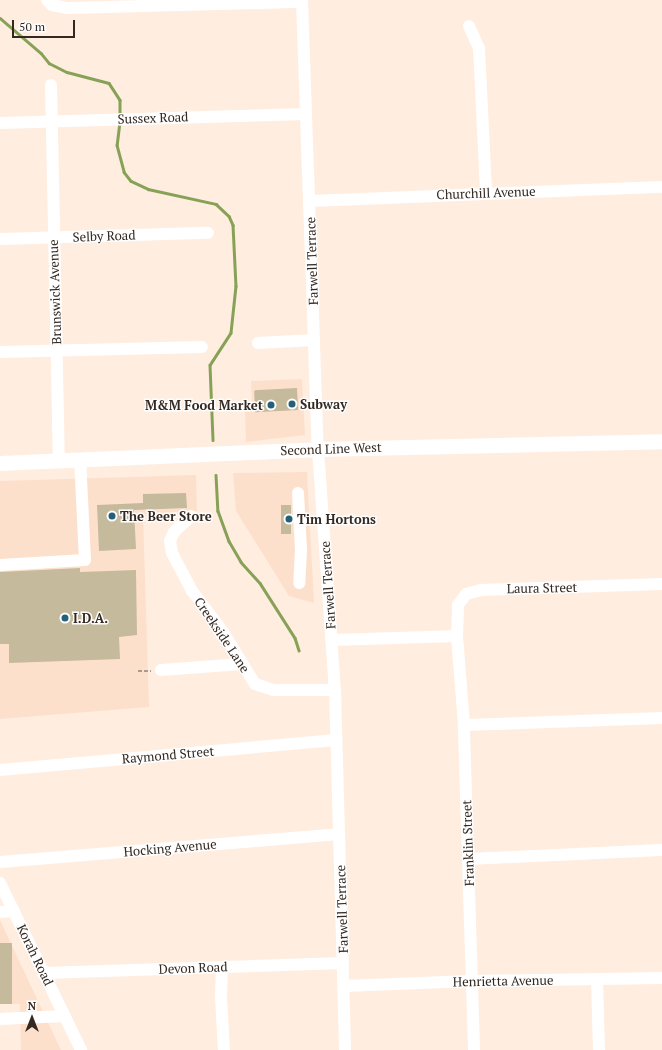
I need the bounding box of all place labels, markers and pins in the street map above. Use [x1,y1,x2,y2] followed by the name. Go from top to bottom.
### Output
[300,396,347,412] place label: Subway
[145,397,263,413] place label: M&M Food Market
[287,399,297,409] marker: Subway
[266,400,276,410] marker: M&M Food Market
[120,508,212,524] place label: The Beer Store
[107,511,117,521] marker: The Beer Store
[297,511,376,527] place label: Tim Hortons
[284,514,294,524] marker: Tim Hortons
[73,610,108,626] place label: I.D.A.
[60,613,70,623] marker: I.D.A.

